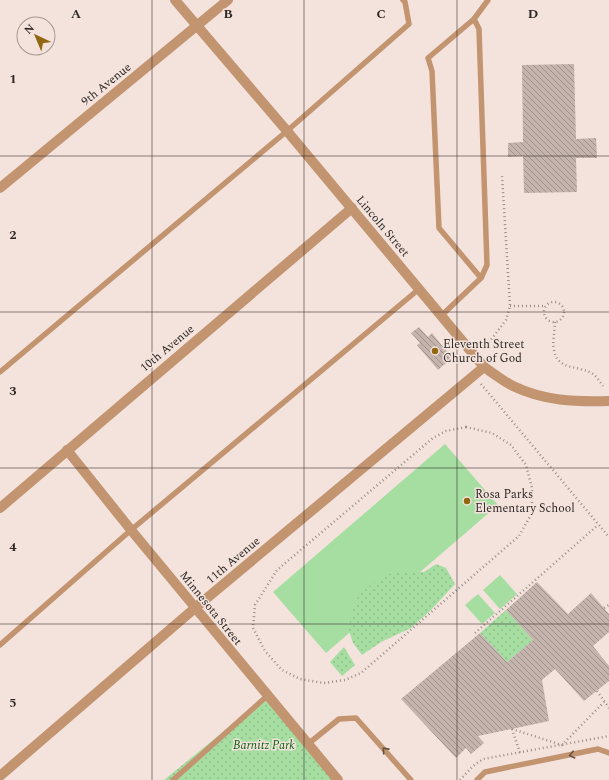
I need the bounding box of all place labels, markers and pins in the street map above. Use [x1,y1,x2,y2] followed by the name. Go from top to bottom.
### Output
[443,335,524,368] place label: Eleventh Street Church of God
[430,346,440,356] marker: Eleventh Street Church of God
[475,485,575,518] place label: Rosa Parks Elementary School
[462,496,472,506] marker: Rosa Parks Elementary School

